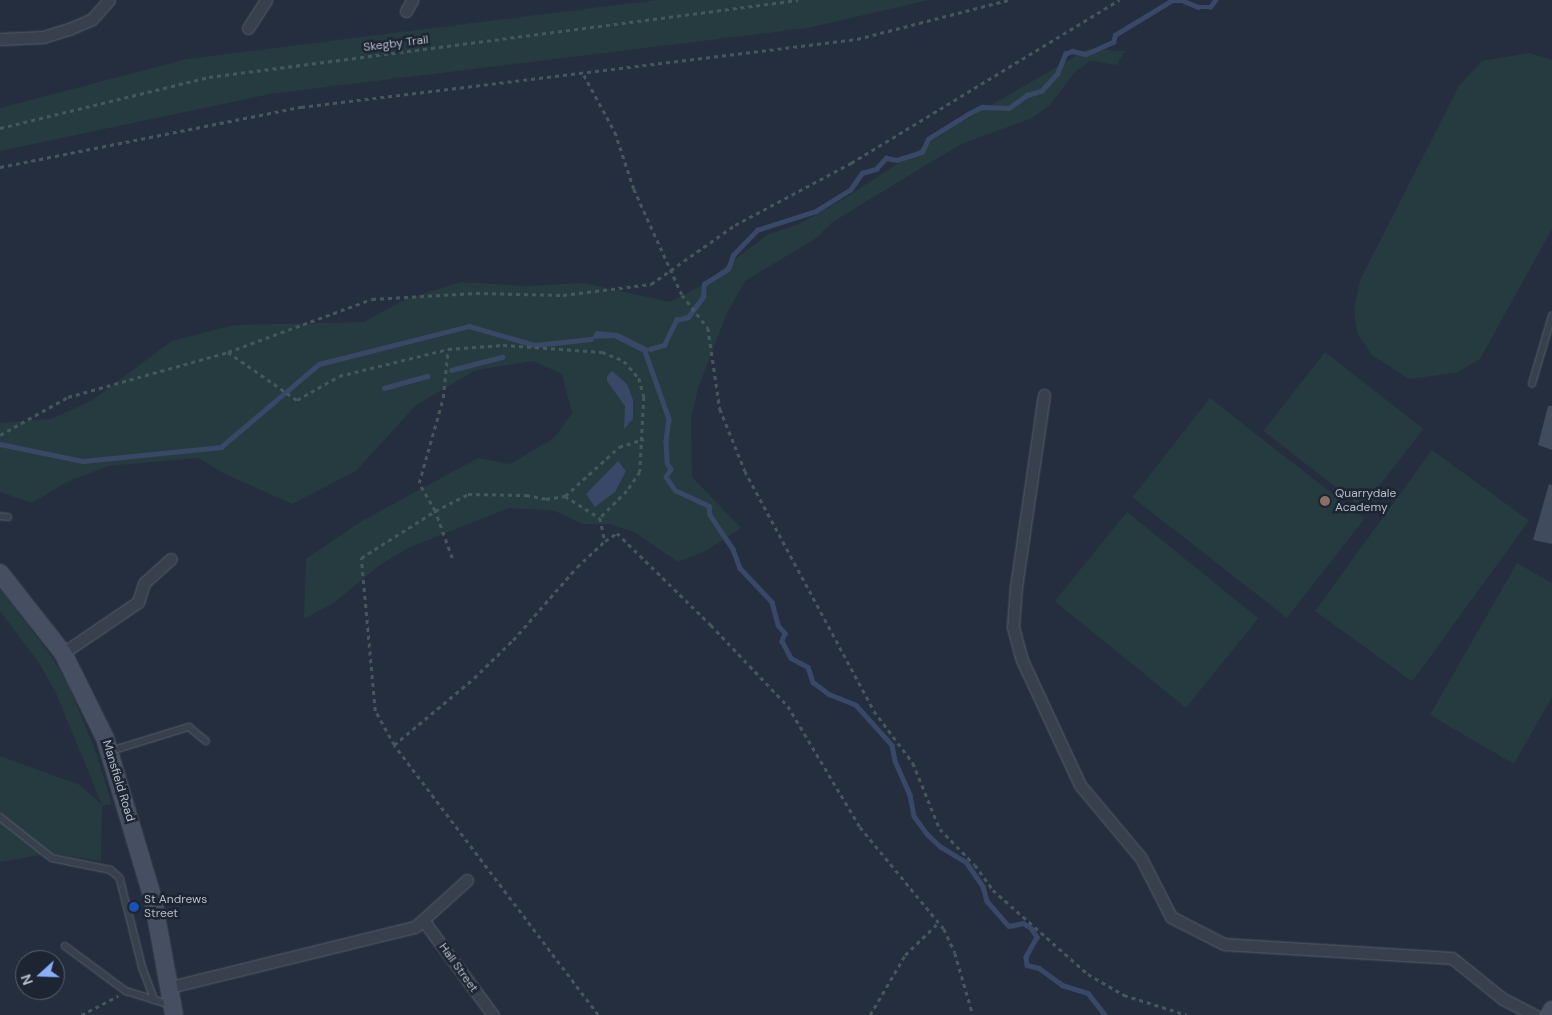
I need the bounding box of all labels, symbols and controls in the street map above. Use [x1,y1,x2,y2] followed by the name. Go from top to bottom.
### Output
[363,33,429,55] street label: Skegby Trail
[1335,487,1396,515] place label: Quarrydale Academy
[1319,495,1331,507] marker: Quarrydale Academy
[99,739,137,823] street label: Mansfield Road
[144,893,207,921] place label: St Andrews Street
[128,901,140,913] marker: St Andrews Street
[435,941,481,995] street label: Hall Street
[15,950,65,1000] north arrow
[17,972,37,988] text: N

